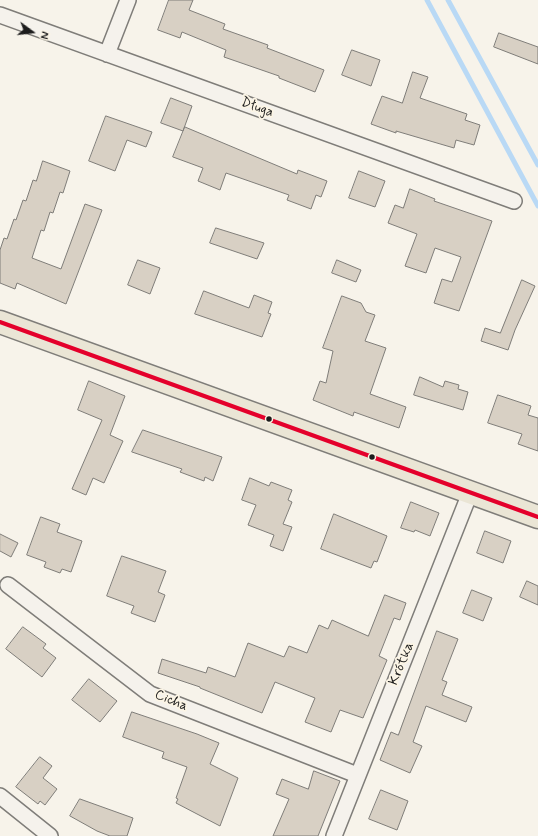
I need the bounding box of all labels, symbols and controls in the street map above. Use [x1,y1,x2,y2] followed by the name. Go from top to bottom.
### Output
[12,12,52,52] north arrow
[36,30,51,40] text: N
[238,94,276,122] street label: Długa
[264,414,274,424] unlabelled marker
[367,452,377,462] unlabelled marker
[386,640,418,688] street label: Krótka
[152,687,190,715] street label: Cicha

